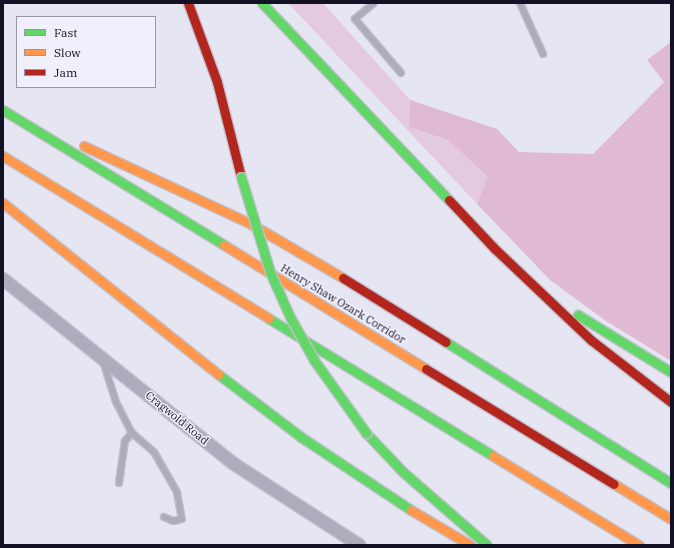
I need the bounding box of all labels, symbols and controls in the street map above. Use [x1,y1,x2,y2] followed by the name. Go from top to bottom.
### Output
[16,16,156,88] legend
[54,25,78,40] text: Fast
[54,45,81,60] text: Slow
[54,65,77,80] text: Jam
[278,261,408,347] street label: Henry Shaw Ozark Corridor
[143,389,211,447] street label: Cragwold Road

